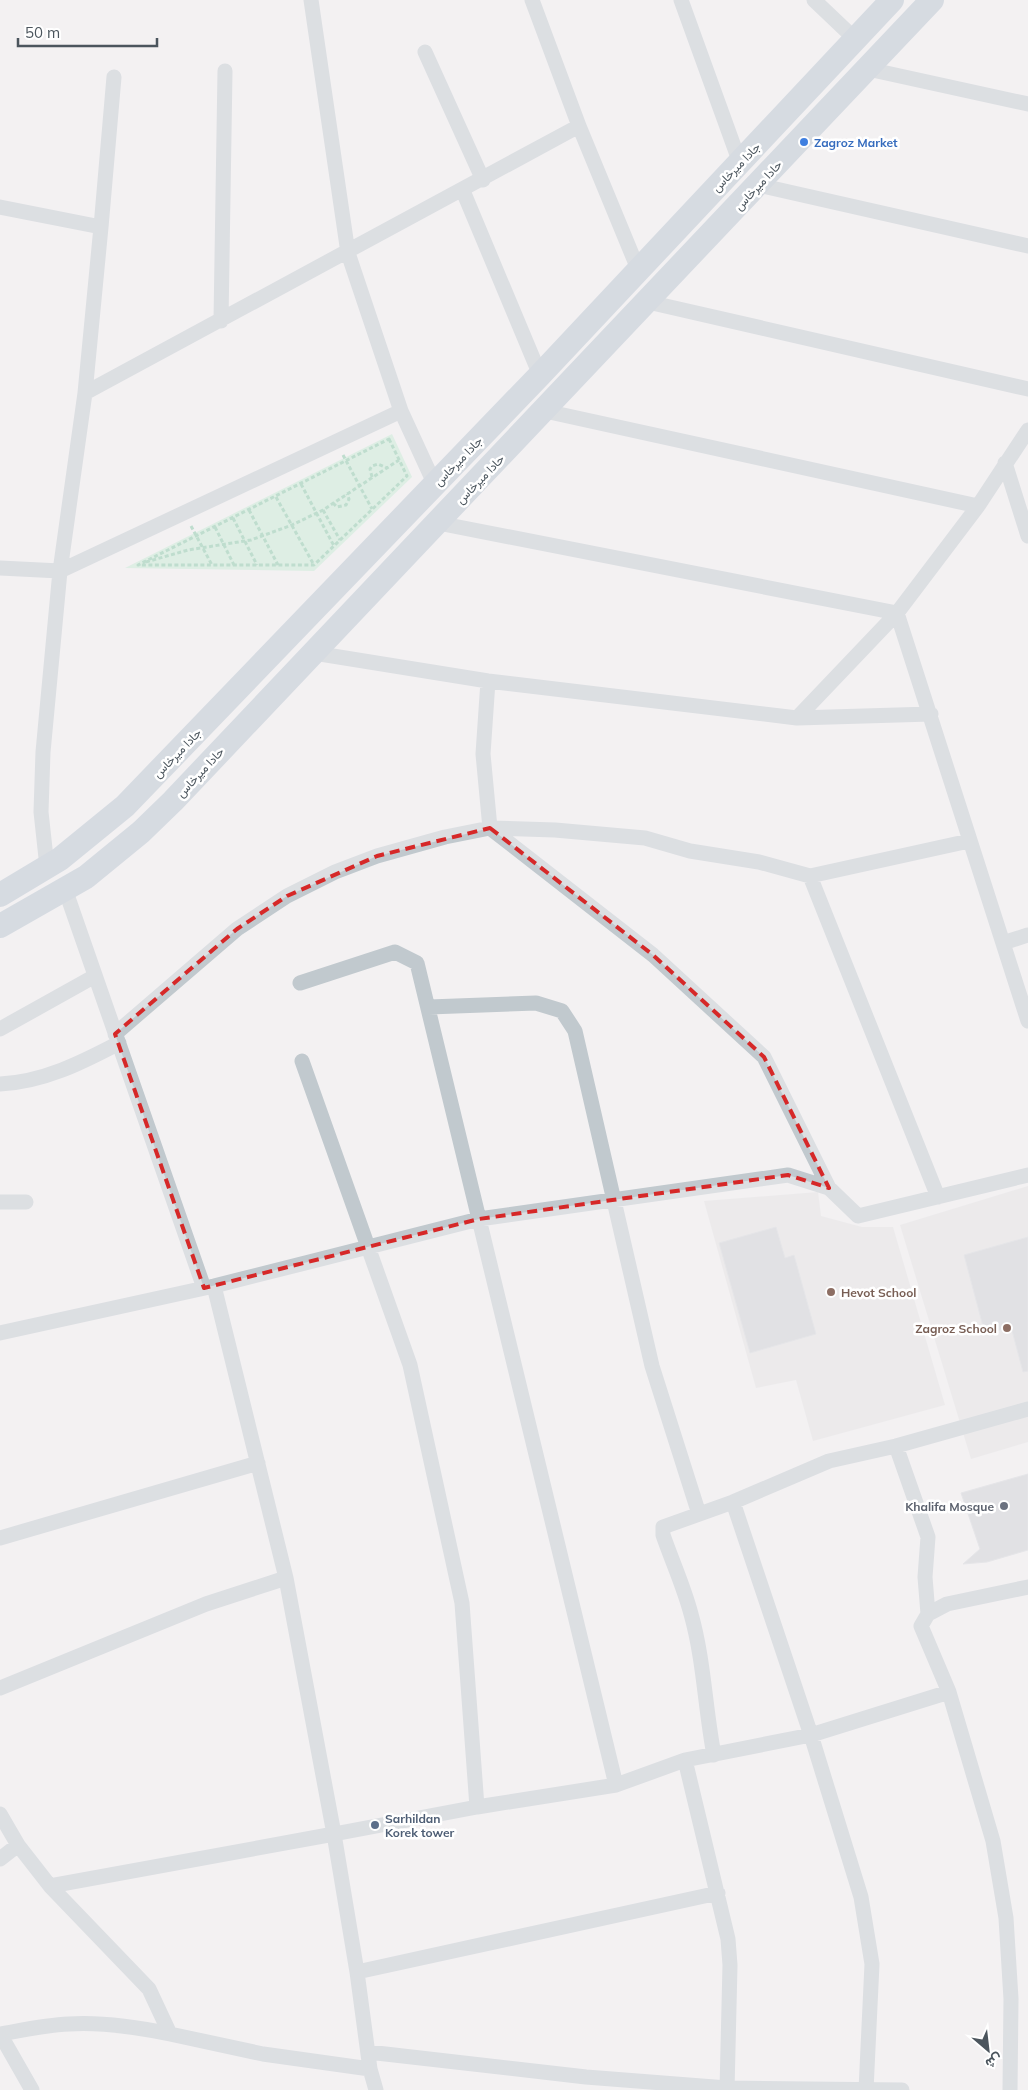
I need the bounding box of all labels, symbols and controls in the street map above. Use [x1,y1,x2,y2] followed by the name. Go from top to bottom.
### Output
[18,15,156,47] scale bar
[25,23,60,42] text: 50 m
[814,135,898,150] place label: Zagroz Market
[798,136,810,148] marker: Zagroz Market
[709,139,764,196] street label: جادا ميرخاس
[731,157,786,214] street label: حادا ميرخاس
[431,433,486,490] street label: جادا ميرخاس
[453,451,508,508] street label: حادا ميرخاس
[150,725,205,782] street label: جادا ميرخاس
[173,744,228,801] street label: حادا ميرخاس
[841,1285,916,1300] place label: Hevot School
[825,1286,837,1298] marker: Hevot School
[915,1321,997,1336] place label: Zagroz School
[1001,1322,1013,1334] marker: Zagroz School
[905,1499,994,1514] place label: Khalifa Mosque
[998,1500,1010,1512] marker: Khalifa Mosque
[385,1811,455,1840] place label: Sarhildan Korek tower
[369,1819,381,1831] marker: Sarhildan Korek tower
[963,2025,1013,2075] north arrow
[982,2050,1006,2073] text: ش

